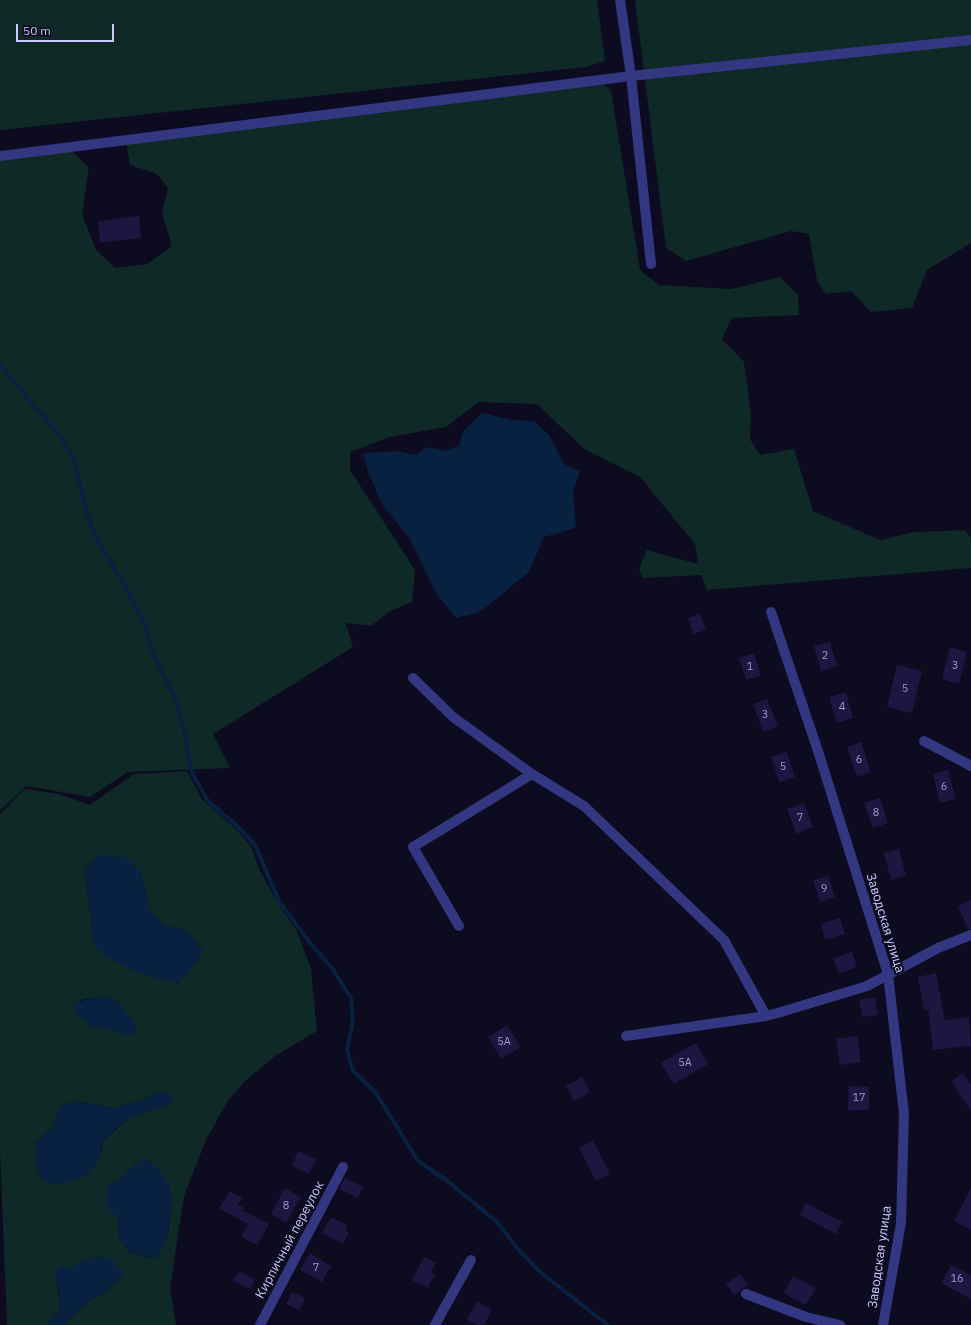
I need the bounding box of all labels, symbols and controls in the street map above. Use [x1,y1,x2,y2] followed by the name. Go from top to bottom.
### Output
[18,16,116,42] scale bar
[23,23,51,38] text: 50 m
[822,649,828,663] house number: 2
[952,659,958,673] house number: 3
[747,660,753,674] house number: 1
[902,682,908,696] house number: 5
[839,700,845,714] house number: 4
[762,708,768,722] house number: 3
[856,753,862,767] house number: 6
[780,760,786,774] house number: 5
[941,780,947,794] house number: 6
[873,806,879,820] house number: 8
[797,811,803,825] house number: 7
[862,871,908,975] street label: Заводская улица
[821,882,827,896] house number: 9
[497,1035,511,1049] house number: 5А
[678,1056,692,1070] house number: 5А
[852,1091,866,1105] house number: 17
[252,1179,328,1301] street label: Кирпичный переулок
[283,1199,289,1213] house number: 8
[865,1205,895,1309] street label: Заводская улица
[313,1261,319,1275] house number: 7
[950,1272,964,1286] house number: 16

